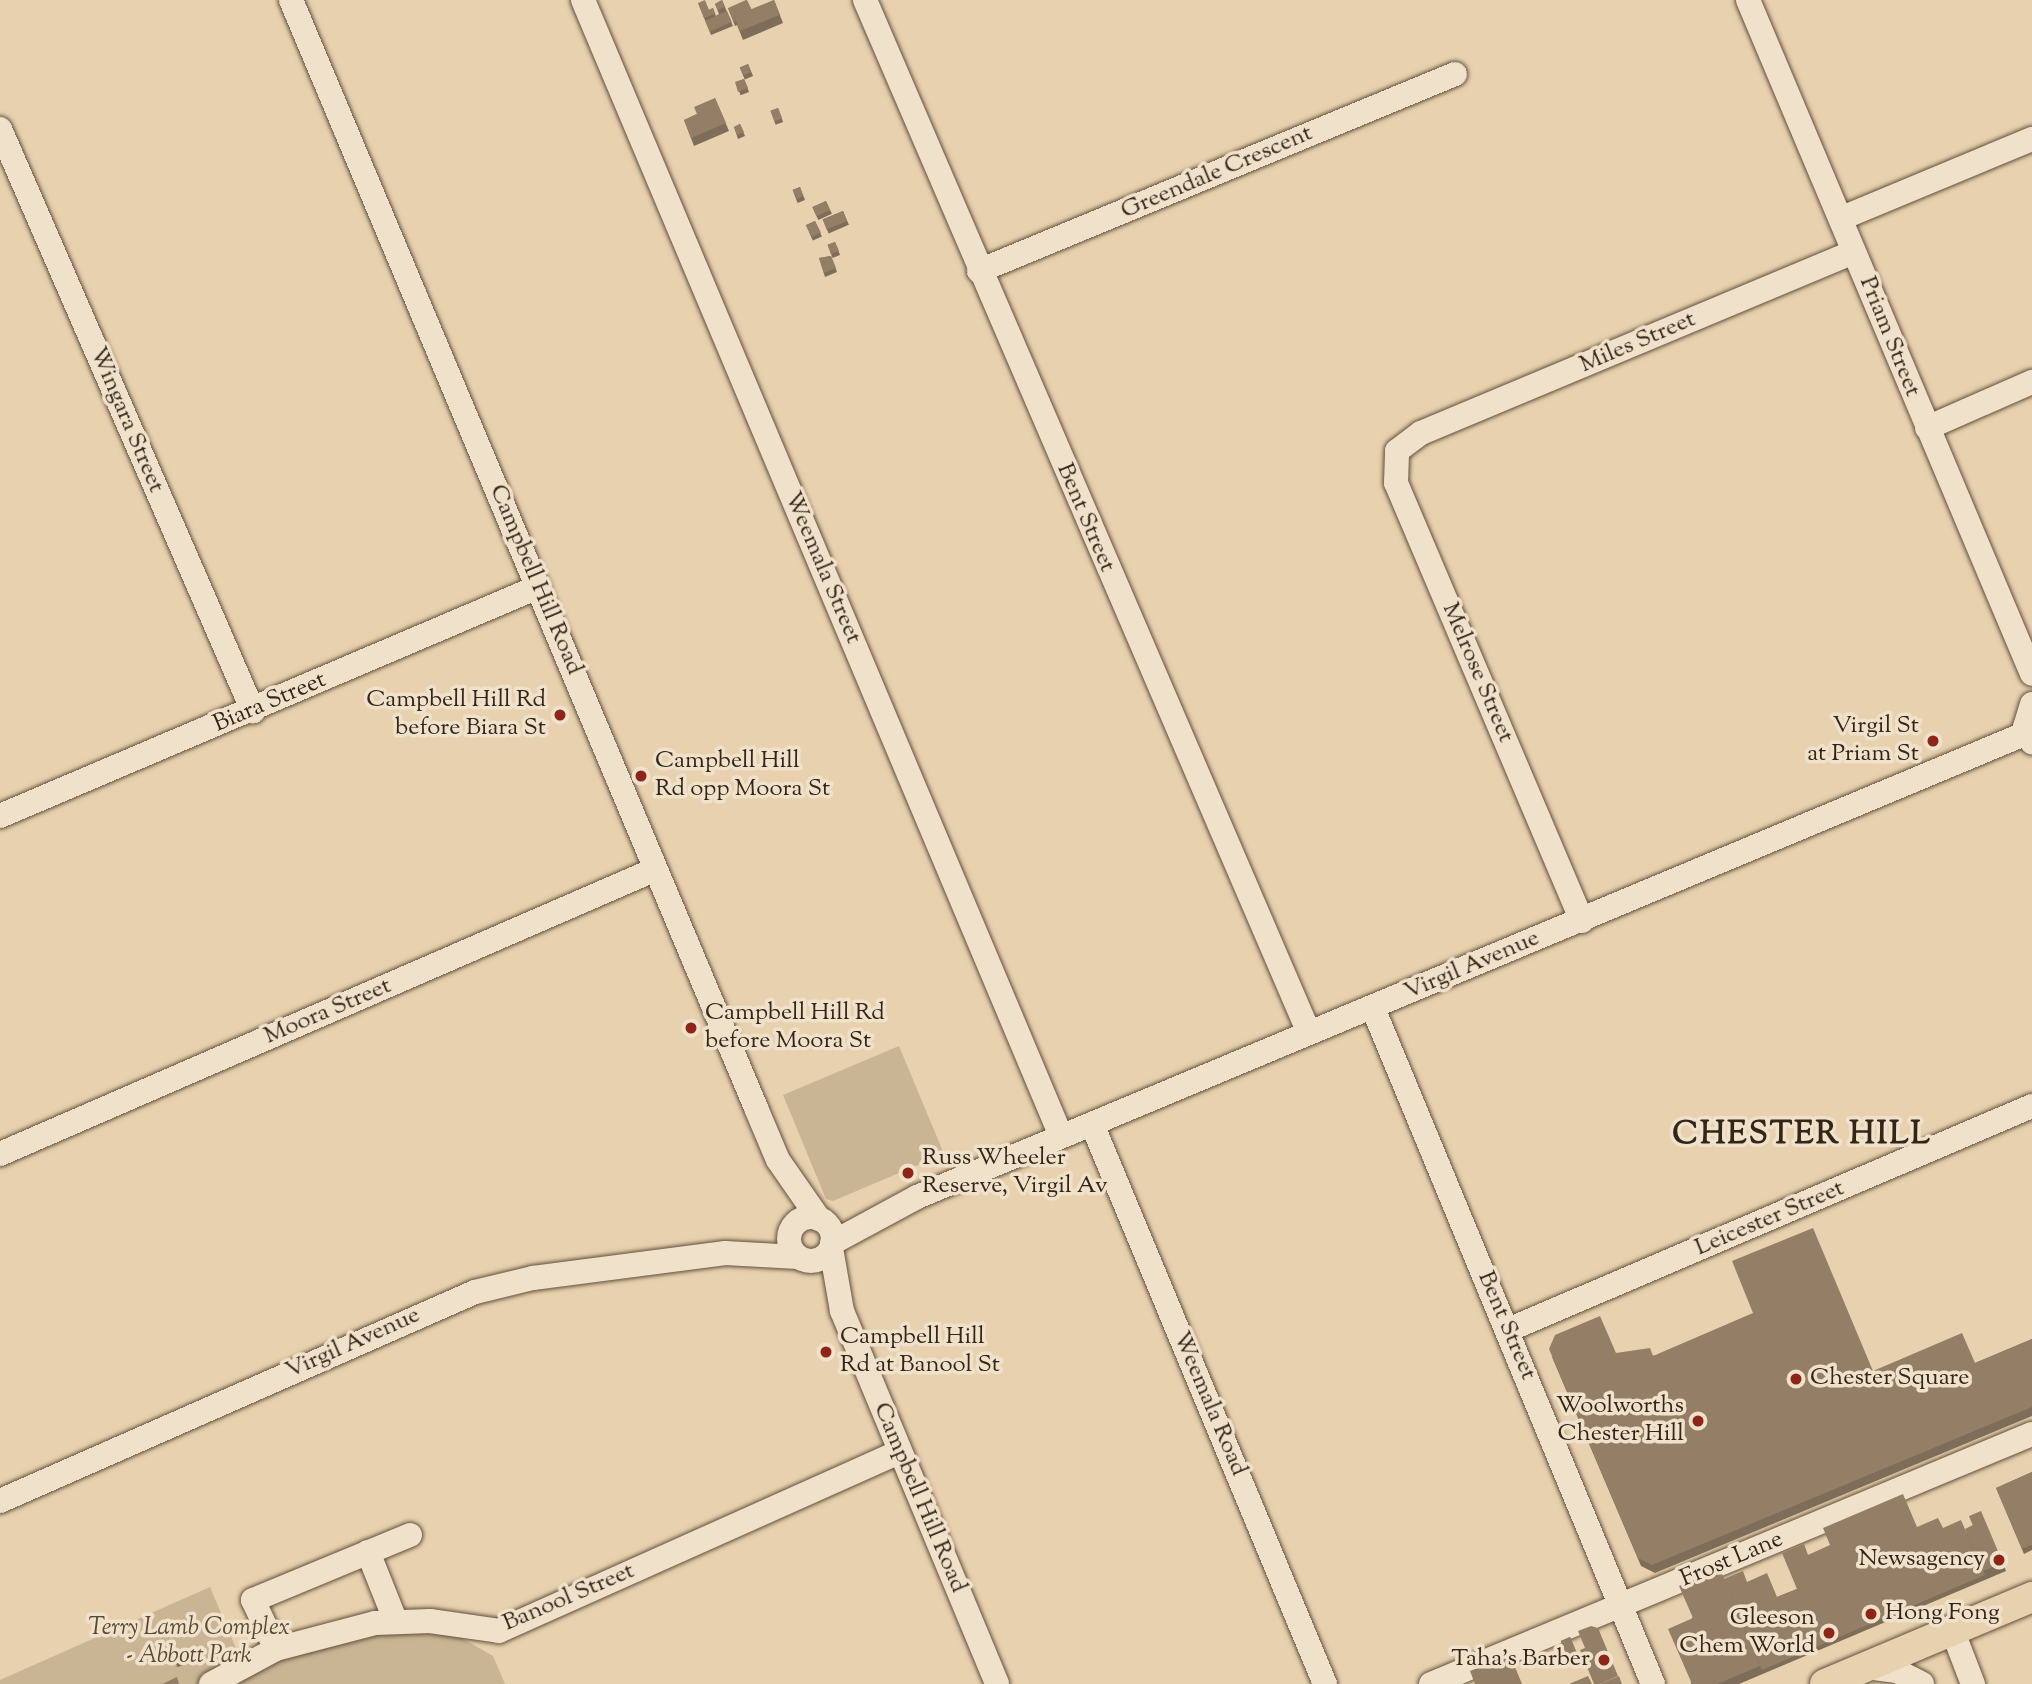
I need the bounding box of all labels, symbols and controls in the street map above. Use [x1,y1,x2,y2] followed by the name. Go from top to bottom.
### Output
[1117,120,1317,226] street label: Greendale Crescent
[1852,273,1926,401] street label: Priam Street
[1576,306,1700,380] street label: Miles Street
[82,343,170,497] street label: Wingara Street
[1049,459,1121,577] street label: Bent Street
[482,481,588,679] street label: Campbell Hill Road
[777,488,867,648] street label: Weemala Street
[1435,599,1519,747] street label: Melrose Street
[209,666,331,740] street label: Biara Street
[366,687,546,743] place label: Campbell Hill Rd before Biara St
[552,707,568,723] marker: Campbell Hill Rd before Biara St
[1807,713,1919,769] place label: Virgil St at Priam St
[1925,733,1941,749] marker: Virgil St at Priam St
[655,748,830,804] place label: Campbell Hill Rd opp Moora St
[633,768,649,784] marker: Campbell Hill Rd opp Moora St
[1400,925,1544,1007] street label: Virgil Avenue
[260,972,396,1052] street label: Moora Street
[705,1000,885,1056] place label: Campbell Hill Rd before Moora St
[683,1020,699,1036] marker: Campbell Hill Rd before Moora St
[1674,1116,1930,1154] district label: CHESTER HILL
[922,1145,1108,1201] place label: Russ Wheeler Reserve, Virgil Av
[900,1165,916,1181] marker: Russ Wheeler Reserve, Virgil Av
[1691,1175,1849,1263] street label: Leicester Street
[1470,1267,1542,1385] street label: Bent Street
[281,1302,425,1386] street label: Virgil Avenue
[840,1324,1000,1380] place label: Campbell Hill Rd at Banool St
[1166,1327,1252,1481] street label: Weemala Road
[818,1344,834,1360] marker: Campbell Hill Rd at Banool St
[1810,1365,1970,1393] place label: Chester Square
[1788,1371,1804,1387] marker: Chester Square
[1556,1393,1684,1449] place label: Woolworths Chester Hill
[866,1399,972,1597] street label: Campbell Hill Road
[1690,1413,1706,1429] marker: Woolworths Chester Hill
[1676,1526,1788,1594] street label: Frost Lane
[1858,1546,1985,1574] place label: Newsagency
[1991,1552,2007,1568] marker: Newsagency
[499,1557,639,1639] street label: Banool Street
[1885,1600,2000,1628] place label: Hong Fong
[1679,1605,1815,1661] place label: Gleeson Chem World
[1863,1606,1879,1622] marker: Hong Fong
[88,1615,290,1671] park label: Terry Lamb Complex - Abbott Park
[1821,1625,1837,1641] marker: Gleeson Chem World
[1451,1646,1590,1674] place label: Taha's Barber
[1596,1652,1612,1668] marker: Taha's Barber

